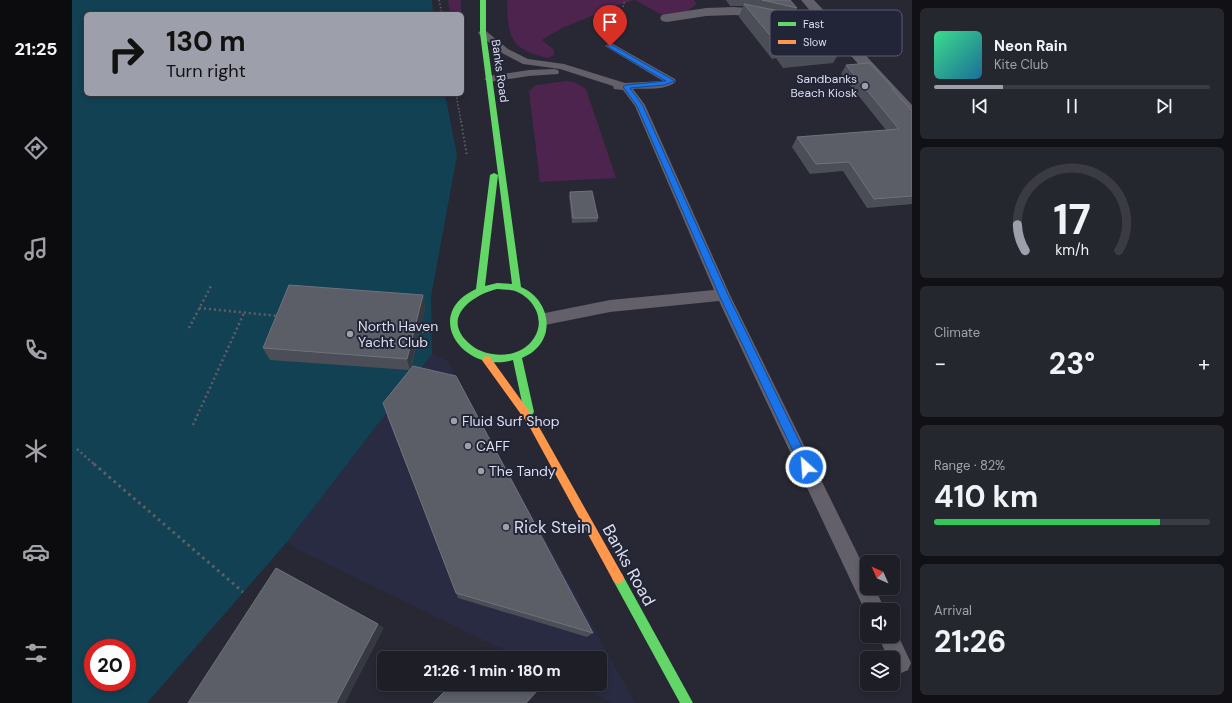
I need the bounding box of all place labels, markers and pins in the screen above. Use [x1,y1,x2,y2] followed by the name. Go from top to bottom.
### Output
[593,5,627,46] pin
[790,71,857,101] place label: Sandbanks Beach Kiosk
[860,81,870,91] marker: Sandbanks Beach Kiosk
[358,317,438,351] place label: North Haven Yacht Club
[345,329,355,339] marker: North Haven Yacht Club
[462,412,560,430] place label: Fluid Surf Shop
[449,416,459,426] marker: Fluid Surf Shop
[476,437,511,455] place label: CAFF
[463,441,473,451] marker: CAFF
[489,462,556,480] place label: The Tandy
[476,466,486,476] marker: The Tandy
[514,516,591,538] place label: Rick Stein
[501,522,511,532] marker: Rick Stein

